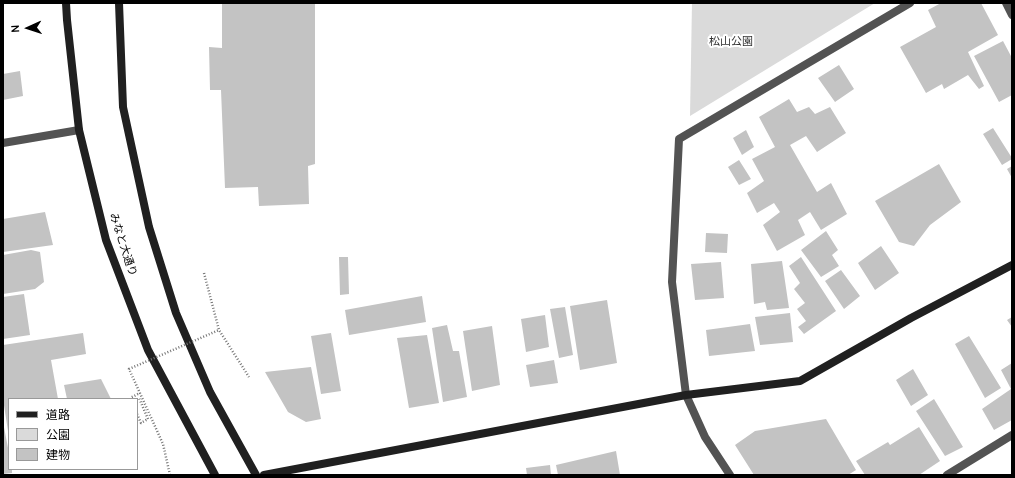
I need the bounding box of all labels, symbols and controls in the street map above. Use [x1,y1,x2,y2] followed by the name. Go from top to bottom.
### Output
[8,8,48,48] north arrow
[9,24,23,33] text: N
[709,36,753,50] park label: 松山公園
[106,212,138,278] street label: みなと大通り
[8,398,138,470] legend
[46,408,70,424] text: 道路
[46,428,70,444] text: 公園
[46,448,70,464] text: 建物

